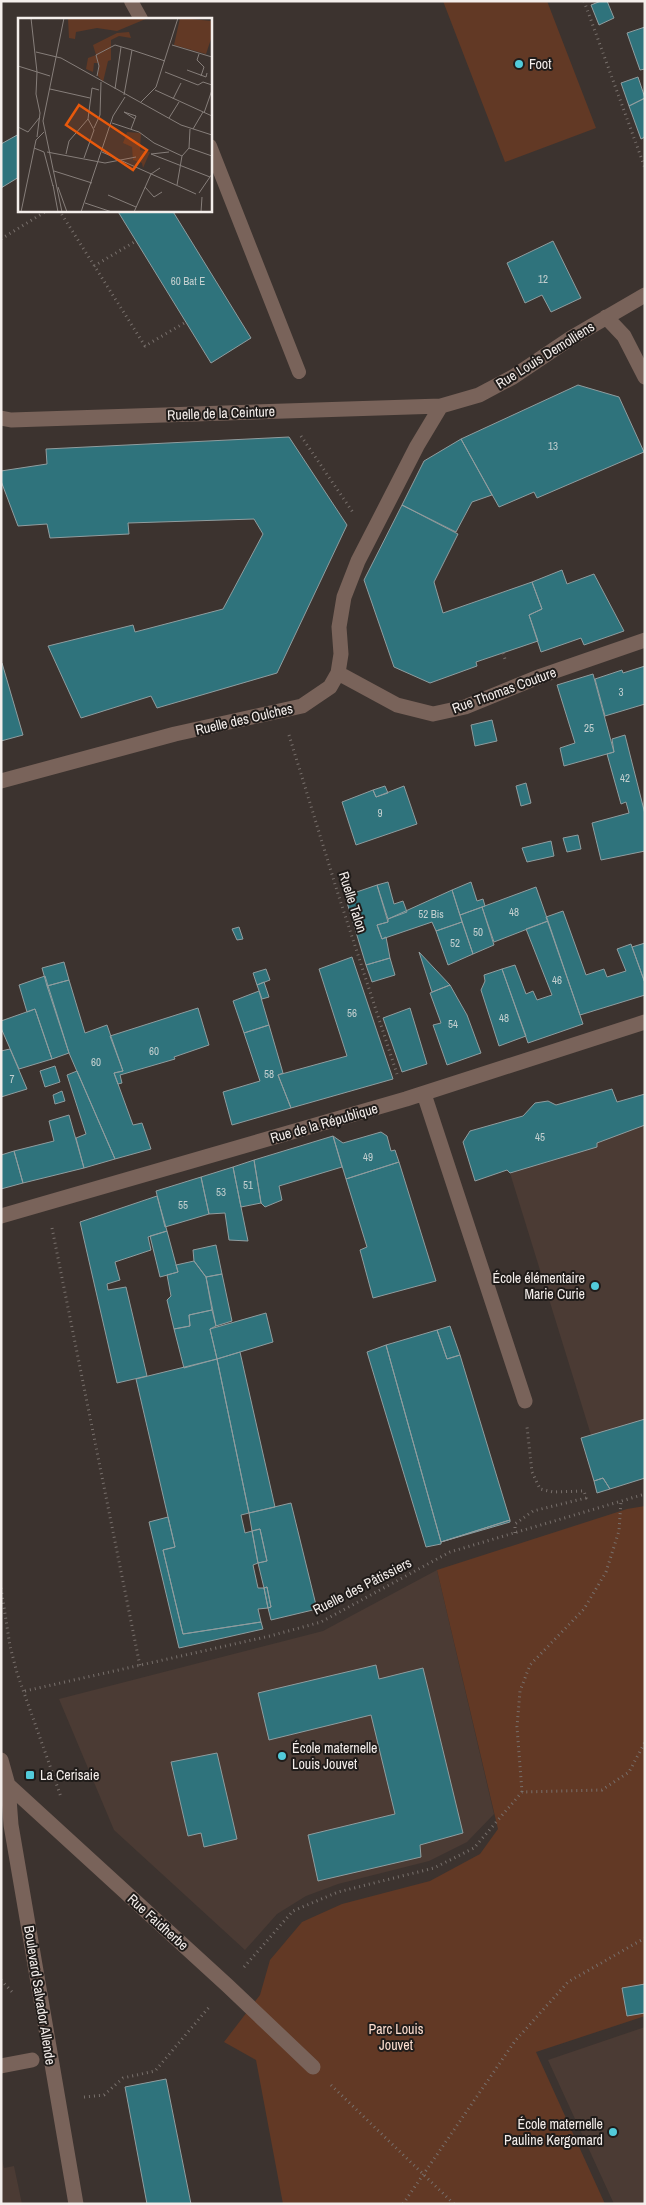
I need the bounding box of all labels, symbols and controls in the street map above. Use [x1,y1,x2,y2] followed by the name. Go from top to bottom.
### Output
[18,18,211,211] inset map
[529,55,551,73] place label: Foot
[513,58,525,70] marker: Foot
[538,272,548,286] house number: 12
[171,274,205,288] house number: 60 Bat E
[492,317,598,393] street label: Rue Louis Demolliens
[167,402,275,424] street label: Ruelle de la Ceinture
[548,439,558,453] house number: 13
[449,663,559,717] street label: Rue Thomas Couture
[618,685,624,699] house number: 3
[193,699,295,739] street label: Ruelle des Oulches
[584,721,594,735] house number: 25
[620,771,630,785] house number: 42
[377,806,383,820] house number: 9
[335,869,371,935] street label: Ruelle Talon
[509,905,519,919] house number: 48
[418,907,444,921] house number: 52 Bis
[473,925,483,939] house number: 50
[450,936,460,950] house number: 52
[552,973,562,987] house number: 46
[347,1006,357,1020] house number: 56
[499,1011,509,1025] house number: 48
[448,1017,458,1031] house number: 54
[149,1044,159,1058] house number: 60
[91,1055,101,1069] house number: 60
[264,1067,274,1081] house number: 58
[9,1072,15,1086] house number: 7
[268,1099,380,1147] street label: Rue de la République
[535,1130,545,1144] house number: 45
[363,1150,373,1164] house number: 49
[243,1178,253,1192] house number: 51
[216,1185,226,1199] house number: 53
[178,1198,188,1212] house number: 55
[492,1269,585,1303] place label: École élémentaire Marie Curie
[589,1280,601,1292] marker: École élémentaire Marie Curie
[310,1553,415,1619] street label: Ruelle des Pâtissiers
[292,1739,378,1773] place label: École maternelle Louis Jouvet
[276,1750,288,1762] marker: École maternelle Louis Jouvet
[40,1766,99,1784] place label: La Cerisaie
[24,1769,36,1781] marker: La Cerisaie
[124,1890,192,1954] street label: Rue Faidherbe
[20,1924,60,2066] street label: Boulevard Salvador Allende
[369,2020,424,2054] park label: Parc Louis Jouvet
[504,2115,603,2149] place label: École maternelle Pauline Kergomard
[607,2126,619,2138] marker: École maternelle Pauline Kergomard

